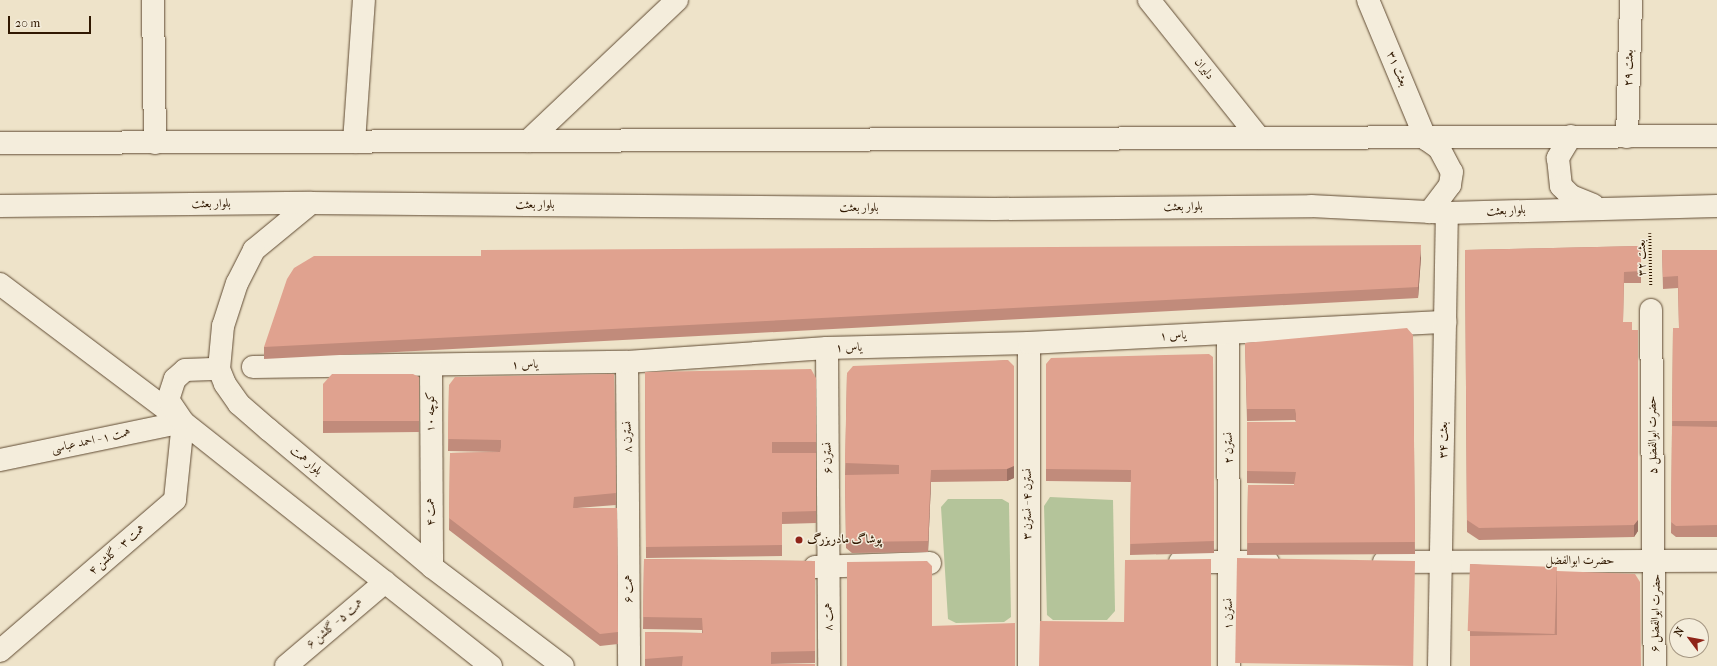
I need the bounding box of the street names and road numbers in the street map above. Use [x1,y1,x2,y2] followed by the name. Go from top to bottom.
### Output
[1383,49,1411,89] street label: بعثت ۳۱
[1621,49,1637,87] street label: بعثت ۲۹
[1191,55,1217,83] street label: دلیران
[191,196,231,212] street label: بلوار بعثت
[515,198,555,212] street label: بلوار بعثت
[1163,199,1203,215] street label: بلوار بعثت
[839,201,879,215] street label: بلوار بعثت
[1486,203,1526,219] street label: بلوار بعثت
[1634,239,1650,277] street label: بعثت ۳۲
[1159,328,1187,344] street label: یاس ۱
[835,340,863,356] street label: یاس ۱
[511,357,539,373] street label: یاس ۱
[424,392,438,432] street label: کوچه ۱۰
[1645,396,1661,474] street label: حضرت ابوالفضل ۵
[621,421,635,453] street label: نسترن ۸
[1437,422,1451,458] street label: بعثت ۳۴
[50,426,132,456] street label: همت ۱ - احمد عباسی
[1222,432,1236,464] street label: نسترن ۲
[821,442,835,474] street label: نسترن ۶
[287,443,325,479] street label: بلوار همت
[1021,468,1035,540] street label: نسترن ۴ - نسترن ۳
[424,498,438,526] street label: همت ۴
[86,522,148,578] street label: همت ۳ - گلشن ۴
[1546,554,1614,568] street label: حضرت ابوالفضل
[1648,574,1664,652] street label: حضرت ابوالفضل ۶
[622,575,636,603] street label: همت ۶
[304,596,366,652] street label: همت ۵ - گلشن ۶
[1222,598,1236,630] street label: نسترن ۱
[822,603,836,631] street label: همت ۸

